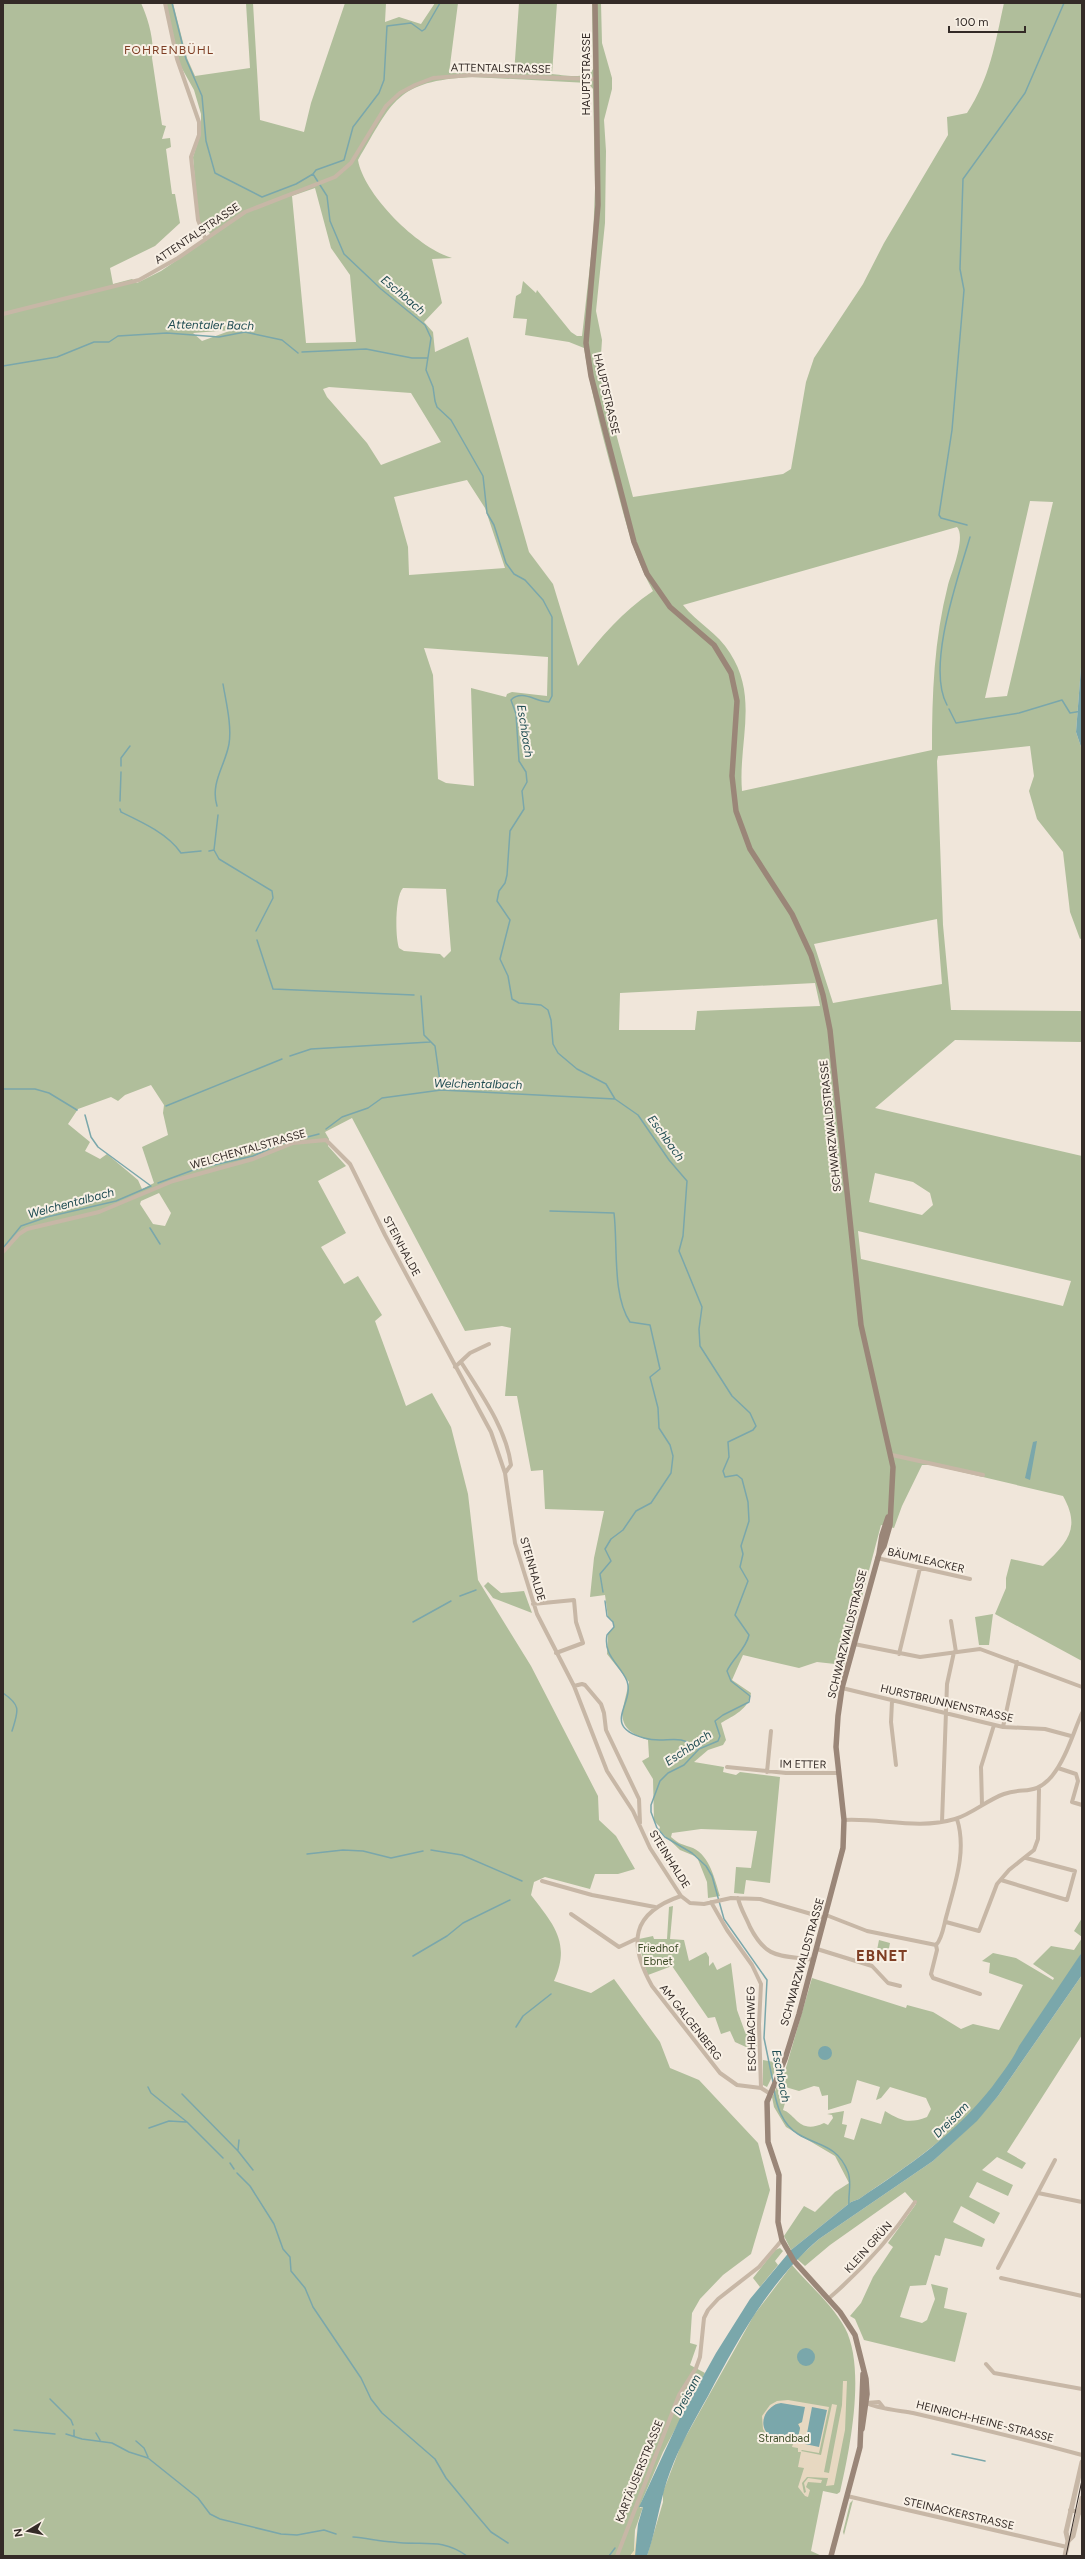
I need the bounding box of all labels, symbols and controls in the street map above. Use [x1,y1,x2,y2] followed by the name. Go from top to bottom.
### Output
[949,8,1025,34] scale bar
[955,15,989,29] text: 100 m
[580,32,593,116] street label: HAUPTSTRASSE
[124,43,214,57] district label: FOHRENBÜHL
[451,61,551,76] street label: ATTENTALSTRASSE
[152,200,242,267] street label: ATTENTALSTRASSE
[378,273,428,318] water label: Eschbach
[167,317,255,333] water label: Attentaler Bach
[591,352,622,436] street label: HAUPTSTRASSE
[514,704,536,759] water label: Eschbach
[817,1059,844,1193] street label: SCHWARZWALDSTRASSE
[434,1076,523,1092] water label: Welchentalbach
[645,1112,687,1164] water label: Eschbach
[189,1127,307,1172] street label: WELCHENTALSTRASSE
[27,1185,116,1221] water label: Welchentalbach
[380,1214,423,1279] street label: STEINHALDE
[517,1535,548,1603] street label: STEINHALDE
[886,1545,966,1576] street label: BÄUMLEACKER
[825,1568,870,1700] street label: SCHWARZWALDSTRASSE
[879,1682,1015,1725] street label: HURSTBRUNNENSTRASSE
[662,1727,714,1769] water label: Eschbach
[779,1758,827,1771] street label: IM ETTER
[646,1828,693,1891] street label: STEINHALDE
[778,1897,827,2028] street label: SCHWARZWALDSTRASSE
[637,1942,680,1968] park label: Friedhof Ebnet
[856,1947,908,1965] district label: EBNET
[657,1982,724,2063] street label: AM GALGENBERG
[744,1986,759,2072] street label: ESCHBACHWEG
[769,2049,793,2104] water label: Eschbach
[930,2099,972,2141] water label: Dreisam
[841,2218,895,2276] street label: KLEIN GRÜN
[670,2372,704,2418] water label: Dreisam
[915,2398,1055,2445] street label: HEINRICH-HEINE-STRASSE
[613,2418,666,2524] street label: KARTÄUSERSTRASSE
[758,2432,810,2445] park label: Strandbad
[902,2494,1016,2533] street label: STEINACKERSTRASSE
[8,2511,48,2551] north arrow
[12,2527,26,2538] text: N

